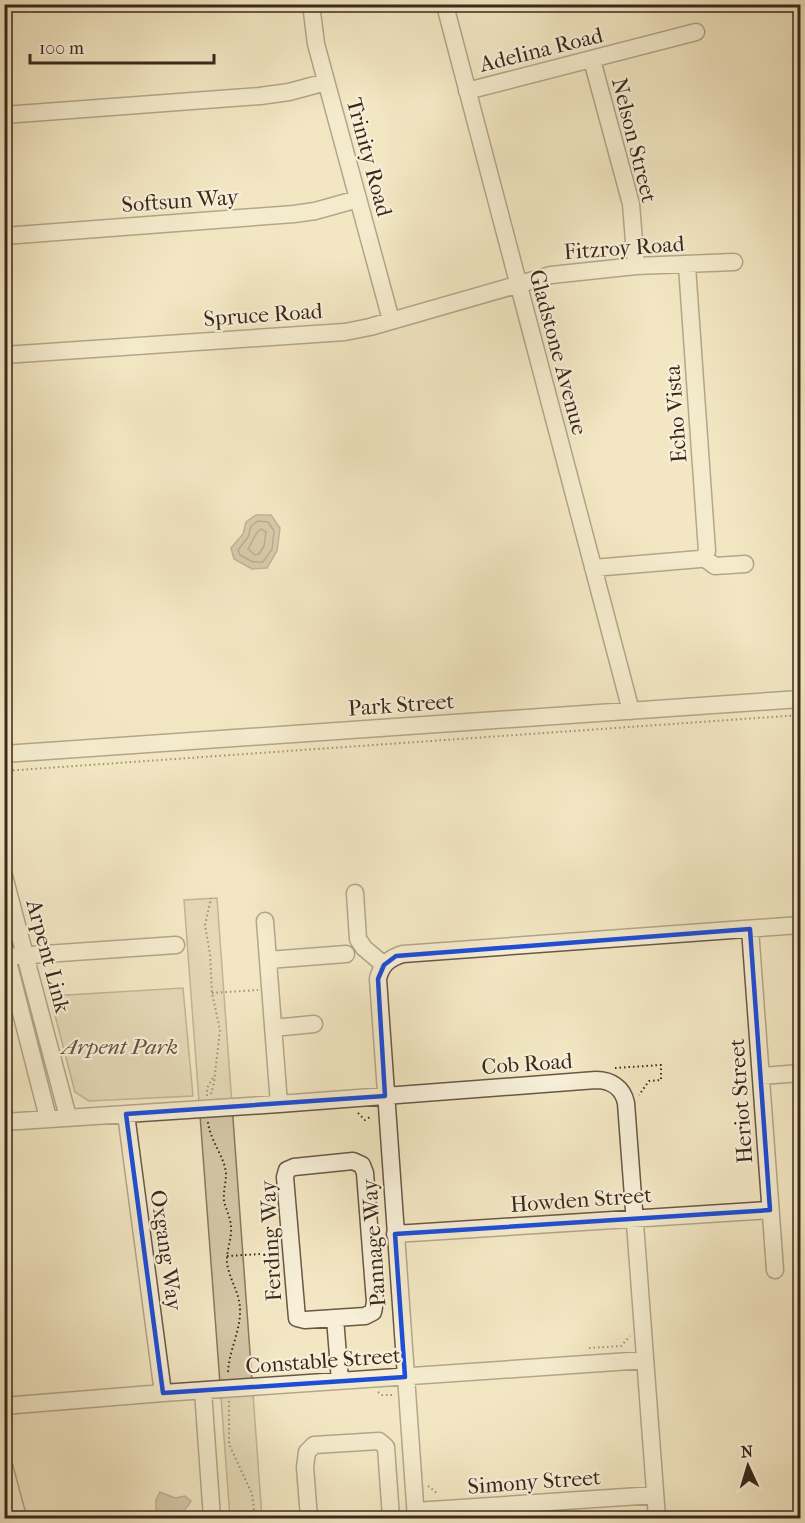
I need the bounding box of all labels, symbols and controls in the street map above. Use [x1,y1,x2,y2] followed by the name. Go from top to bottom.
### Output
[476,22,607,78] street label: Adelina Road
[30,27,214,65] scale bar
[39,38,84,59] text: 100 m
[606,75,662,206] street label: Nelson Street
[341,95,398,220] street label: Trinity Road
[121,184,241,218] street label: Softsun Way
[563,231,686,265] street label: Fitzroy Road
[523,267,593,438] street label: Gladstone Avenue
[203,298,324,332] street label: Spruce Road
[660,363,692,464] street label: Echo Vista
[347,688,455,722] street label: Park Street
[20,896,76,1016] street label: Arpent Link
[59,1034,178,1060] park label: Arpent Park
[724,1037,758,1164] street label: Heriot Street
[481,1048,574,1080] street label: Cob Road
[356,1177,391,1308] street label: Pannage Way
[255,1179,287,1302] street label: Ferding Way
[509,1182,653,1218] street label: Howden Street
[145,1188,188,1313] street label: Oxgang Way
[245,1343,402,1379] street label: Constable Street
[718,1436,778,1496] north arrow
[740,1442,755,1461] text: N
[467,1464,602,1500] street label: Simony Street

